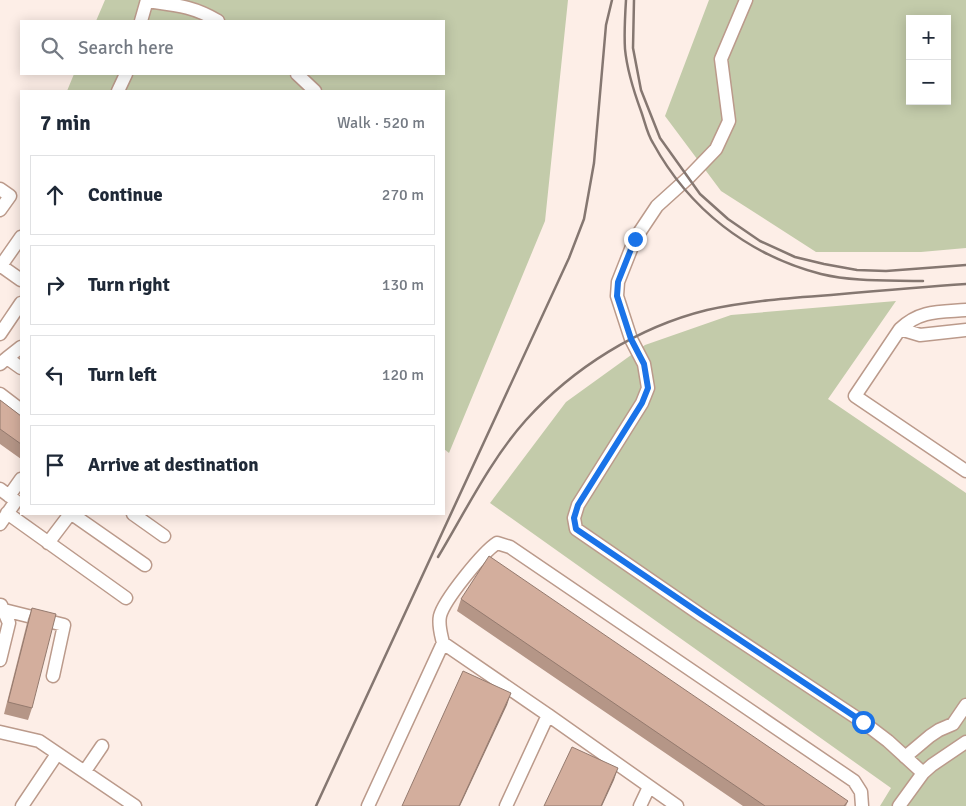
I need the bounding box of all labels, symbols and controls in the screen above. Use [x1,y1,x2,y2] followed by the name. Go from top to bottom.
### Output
[906,15,951,105] map controls
[906,15,951,60] button: +
[20,20,445,75] search box
[38,34,66,62] icon: search
[78,36,174,60] text: Search here
[906,60,951,105] button: −
[40,110,91,136] text: 7 min
[337,113,425,133] text: Walk · 520 m
[41,181,69,209] icon: ahead
[88,183,163,207] text: Continue
[382,185,424,205] text: 270 m
[624,228,647,251] route end
[41,271,69,299] icon: right
[88,273,170,297] text: Turn right
[382,275,424,295] text: 130 m
[41,361,69,389] icon: left
[88,363,157,387] text: Turn left
[382,365,424,385] text: 120 m
[41,451,69,479] icon: arrive
[88,453,259,477] text: Arrive at destination
[852,711,875,734] route start

